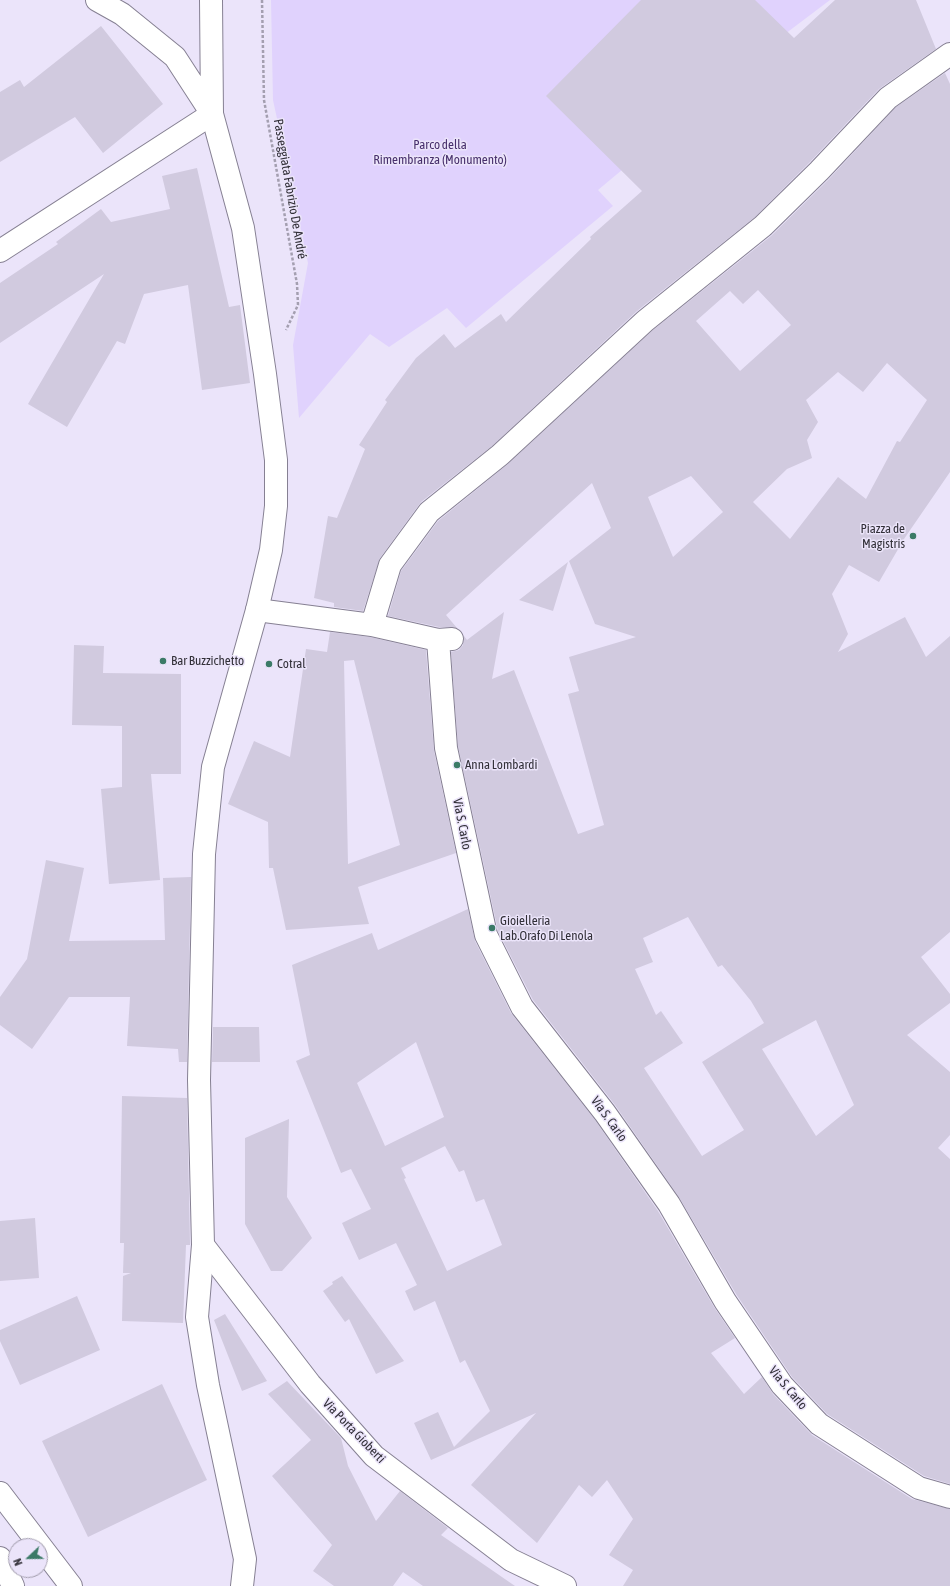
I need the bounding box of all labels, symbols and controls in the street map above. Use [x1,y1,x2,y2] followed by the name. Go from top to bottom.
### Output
[270,118,310,260] street label: Passeggiata Fabrizio De André
[373,137,507,168] park label: Parco della Rimembranza (Monumento)
[861,521,905,552] place label: Piazza de Magistris
[908,531,918,541] marker: Piazza de Magistris
[171,653,244,669] place label: Bar Buzzichetto
[158,656,168,666] marker: Bar Buzzichetto
[277,656,306,672] place label: Cotral
[264,659,274,669] marker: Cotral
[465,757,538,773] place label: Anna Lombardi
[452,760,462,770] marker: Anna Lombardi
[449,797,475,851] street label: Via S. Carlo
[500,913,593,944] place label: Gioielleria Lab.Orafo Di Lenola
[487,923,497,933] marker: Gioielleria Lab.Orafo Di Lenola
[587,1093,631,1145] street label: Via S. Carlo
[765,1363,811,1413] street label: Via S. Carlo
[319,1396,389,1466] street label: Via Porta Gioberti
[8,1538,48,1578] north arrow
[11,1557,25,1567] text: N

